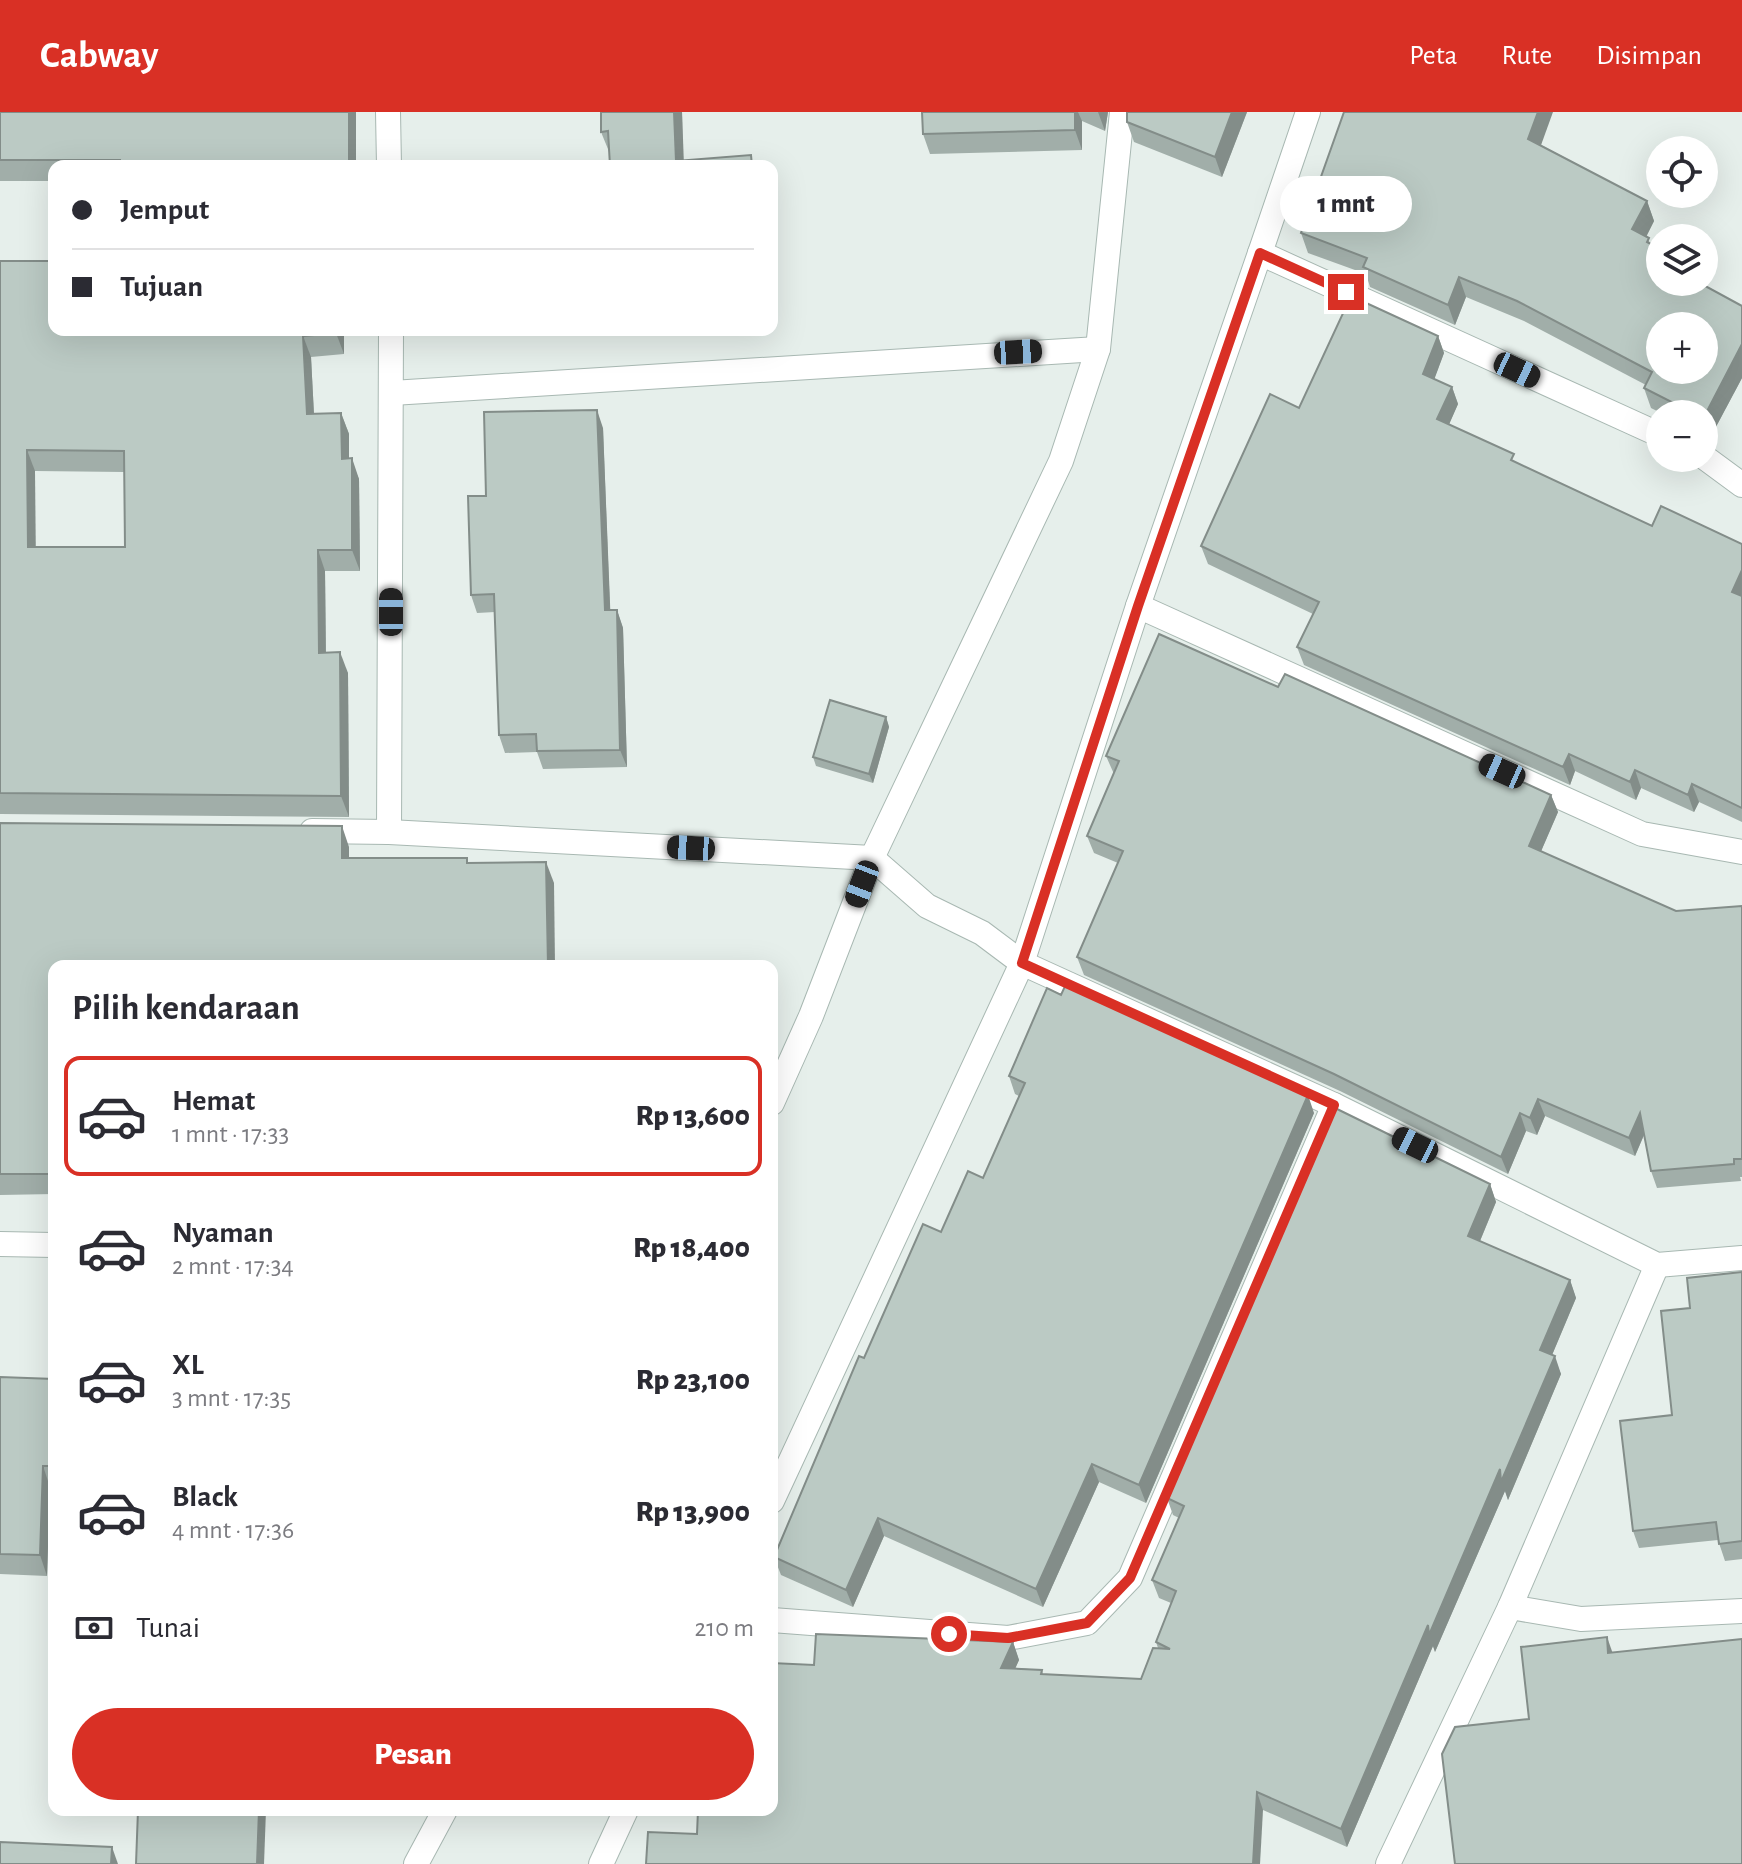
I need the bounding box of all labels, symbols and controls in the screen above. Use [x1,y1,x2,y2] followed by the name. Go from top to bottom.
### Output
[40,37,158,75] text: Cabway
[1409,42,1458,70] text: Peta
[1502,42,1552,70] text: Rute
[1596,42,1702,70] text: Disimpan
[1646,136,1718,472] map controls
[1646,136,1718,208] button: locate
[1280,176,1412,232] callout: 1 mnt
[1317,191,1375,217] text: 1 mnt
[120,195,209,225] text: Jemput
[1646,224,1718,296] button: layers
[120,272,203,302] text: Tujuan
[1328,274,1364,310] route end
[1646,312,1718,384] button: +
[993,339,1043,365] car
[1490,349,1544,391] car
[1646,400,1718,472] button: −
[379,588,403,636] car
[1475,750,1529,792] car
[666,835,716,861] car
[842,857,882,911] car
[72,990,300,1026] text: Pilih kendaraan
[76,1080,148,1152] icon: car
[172,1086,255,1116] text: Hemat
[636,1101,750,1131] text: Rp 13,600
[172,1121,289,1147] text: 1 mnt · 17:33
[1388,1124,1442,1166] car
[76,1212,148,1284] icon: car
[172,1218,274,1248] text: Nyaman
[633,1233,750,1263] text: Rp 18,400
[172,1253,294,1279] text: 2 mnt · 17:34
[76,1344,148,1416] icon: car
[172,1350,204,1380] text: XL
[636,1365,750,1395] text: Rp 23,100
[172,1385,291,1411] text: 3 mnt · 17:35
[76,1476,148,1548] icon: car
[172,1482,238,1512] text: Black
[636,1497,750,1527] text: Rp 13,900
[172,1517,294,1543] text: 4 mnt · 17:36
[72,1606,116,1650] icon: cash
[136,1613,200,1643] text: Tunai
[694,1615,754,1641] text: 210 m
[931,1616,967,1652] route start
[72,1708,754,1800] button: Pesan

